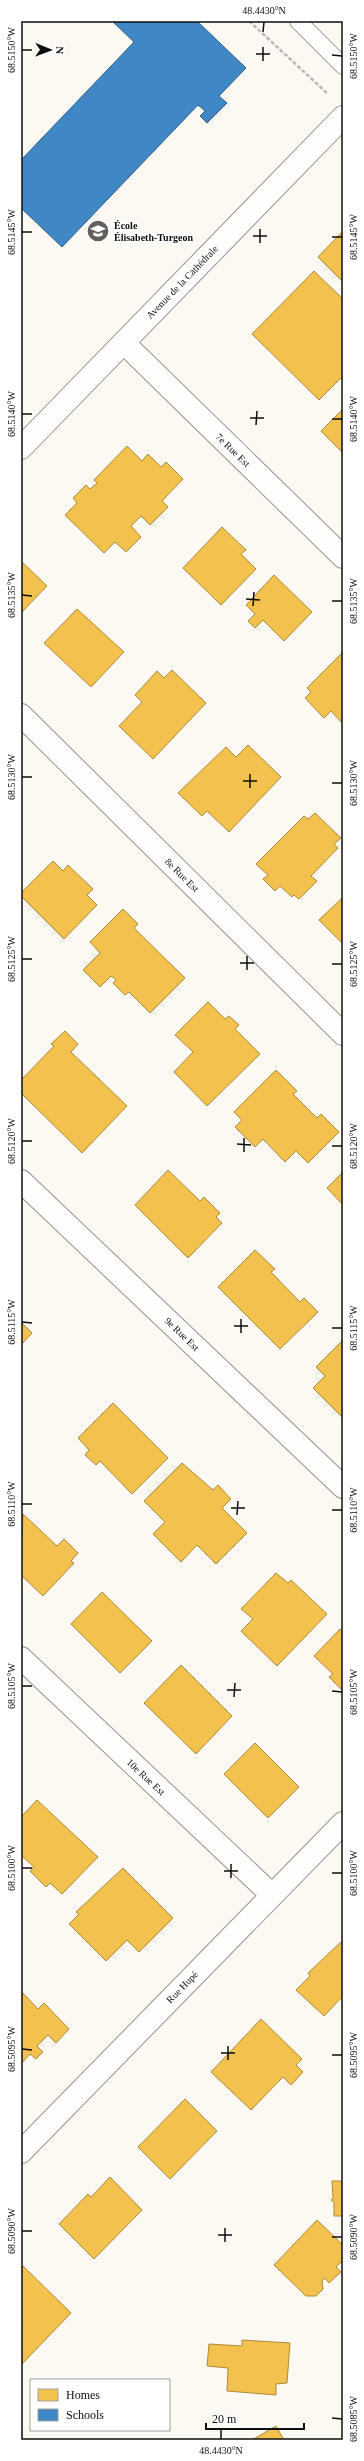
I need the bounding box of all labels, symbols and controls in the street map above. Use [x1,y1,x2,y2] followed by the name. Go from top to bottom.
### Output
[242,5,286,16] text: 48.4430°N
[6,26,17,73] text: 68.5150°W
[30,30,70,70] north arrow
[348,32,359,79] text: 68.5150°W
[54,46,66,54] text: N
[6,208,17,255] text: 68.5145°W
[348,213,359,260] text: 68.5145°W
[85,218,111,244] school or university icon: École Élisabeth-Turgeon
[114,220,194,243] place label: École Élisabeth-Turgeon
[144,243,220,321] street label: Avenue de la Cathédrale
[6,390,17,437] text: 68.5140°W
[348,395,359,442] text: 68.5140°W
[214,431,253,469] street label: 7e Rue Est
[6,571,17,618] text: 68.5135°W
[348,577,359,624] text: 68.5135°W
[6,753,17,800] text: 68.5130°W
[348,759,359,806] text: 68.5130°W
[163,856,201,894] street label: 8e Rue Est
[6,935,17,982] text: 68.5125°W
[348,940,359,987] text: 68.5125°W
[6,1117,17,1164] text: 68.5120°W
[348,1122,359,1169] text: 68.5120°W
[6,1299,17,1345] text: 68.5115°W
[348,1305,359,1351] text: 68.5115°W
[163,1315,202,1353] street label: 9e Rue Est
[6,1481,17,1527] text: 68.5110°W
[348,1487,359,1533] text: 68.5110°W
[6,1662,17,1709] text: 68.5105°W
[348,1668,359,1715] text: 68.5105°W
[125,1756,168,1798] street label: 10e Rue Est
[6,1844,17,1891] text: 68.5100°W
[348,1849,359,1896] text: 68.5100°W
[164,1968,200,2005] street label: Rue Hupé
[6,2025,17,2072] text: 68.5095°W
[348,2031,359,2078] text: 68.5095°W
[6,2207,17,2254] text: 68.5090°W
[348,2213,359,2260] text: 68.5090°W
[30,2379,170,2431] legend
[66,2388,100,2402] text: Homes
[348,2395,359,2442] text: 68.5085°W
[206,2405,304,2431] scale bar
[66,2408,104,2422] text: Schools
[212,2412,237,2426] text: 20 m
[199,2445,243,2456] text: 48.4430°N

